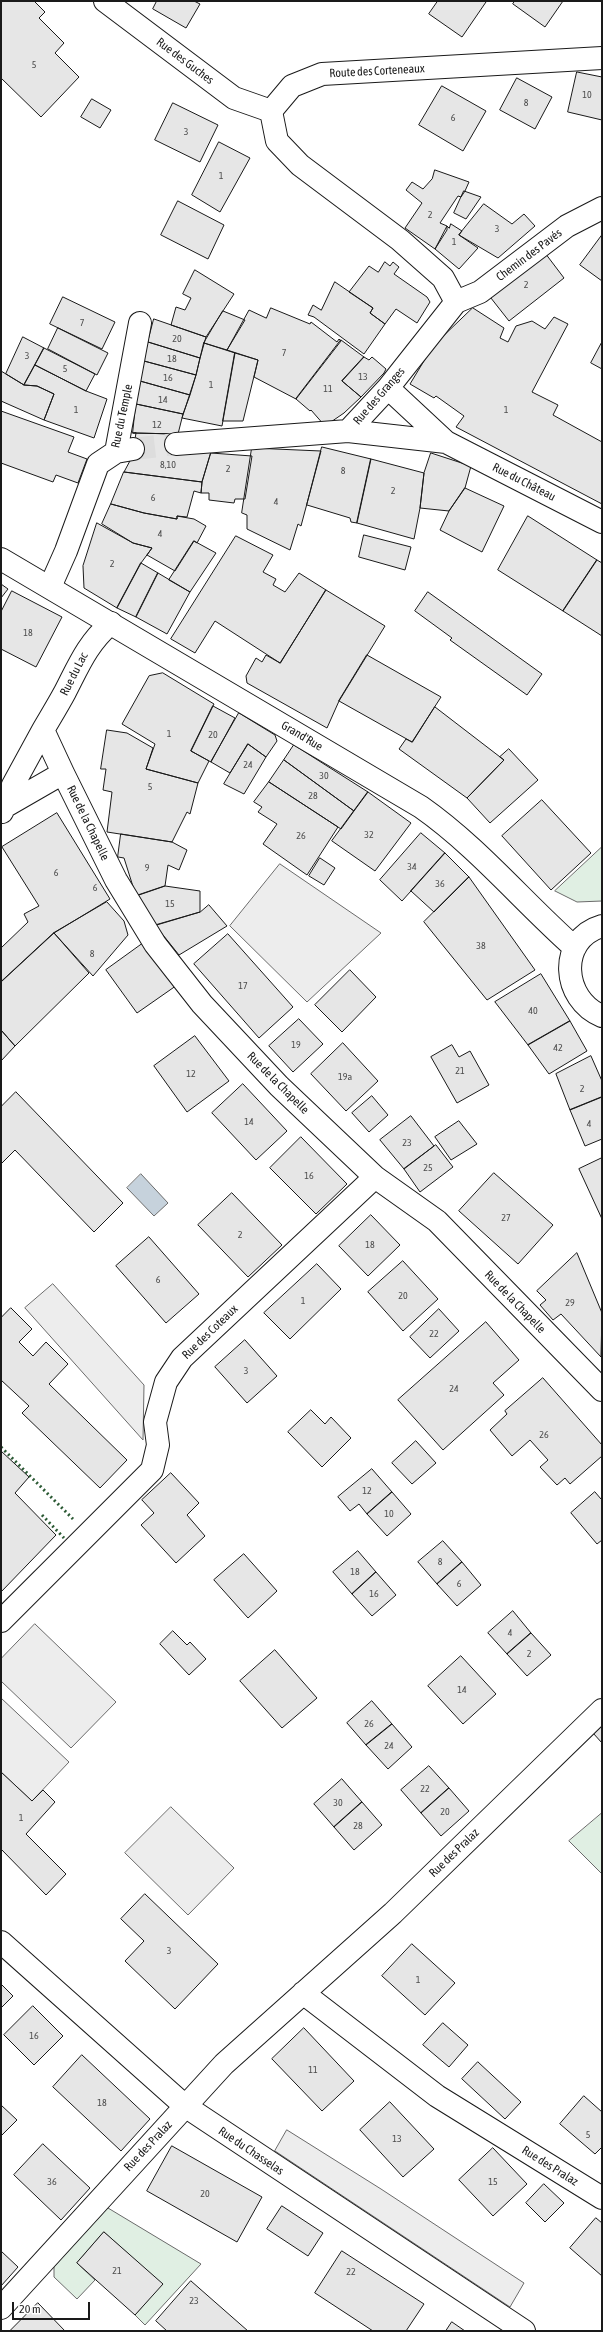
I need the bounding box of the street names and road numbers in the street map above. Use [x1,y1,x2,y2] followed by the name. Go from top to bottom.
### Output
[154,35,216,87] street label: Rue des Guches
[329,61,425,81] street label: Route des Corteneaux
[493,226,565,284] street label: Chemin des Pavés
[350,364,408,428] street label: Rue des Granges
[108,383,136,449] street label: Rue du Temple
[490,460,558,504] street label: Rue du Château
[57,650,91,698] street label: Rue du Lac
[279,718,325,754] street label: Grand'Rue
[64,783,112,863] street label: Rue de la Chapelle
[244,1049,312,1117] street label: Rue de la Chapelle
[481,1268,549,1336] street label: Rue de la Chapelle
[179,1302,241,1362] street label: Rue des Coteaux
[426,1826,482,1880] street label: Rue des Pralaz
[121,2118,175,2174] street label: Rue des Pralaz
[216,2124,286,2178] street label: Rue du Chasselas
[519,2143,581,2189] street label: Rue des Pralaz

